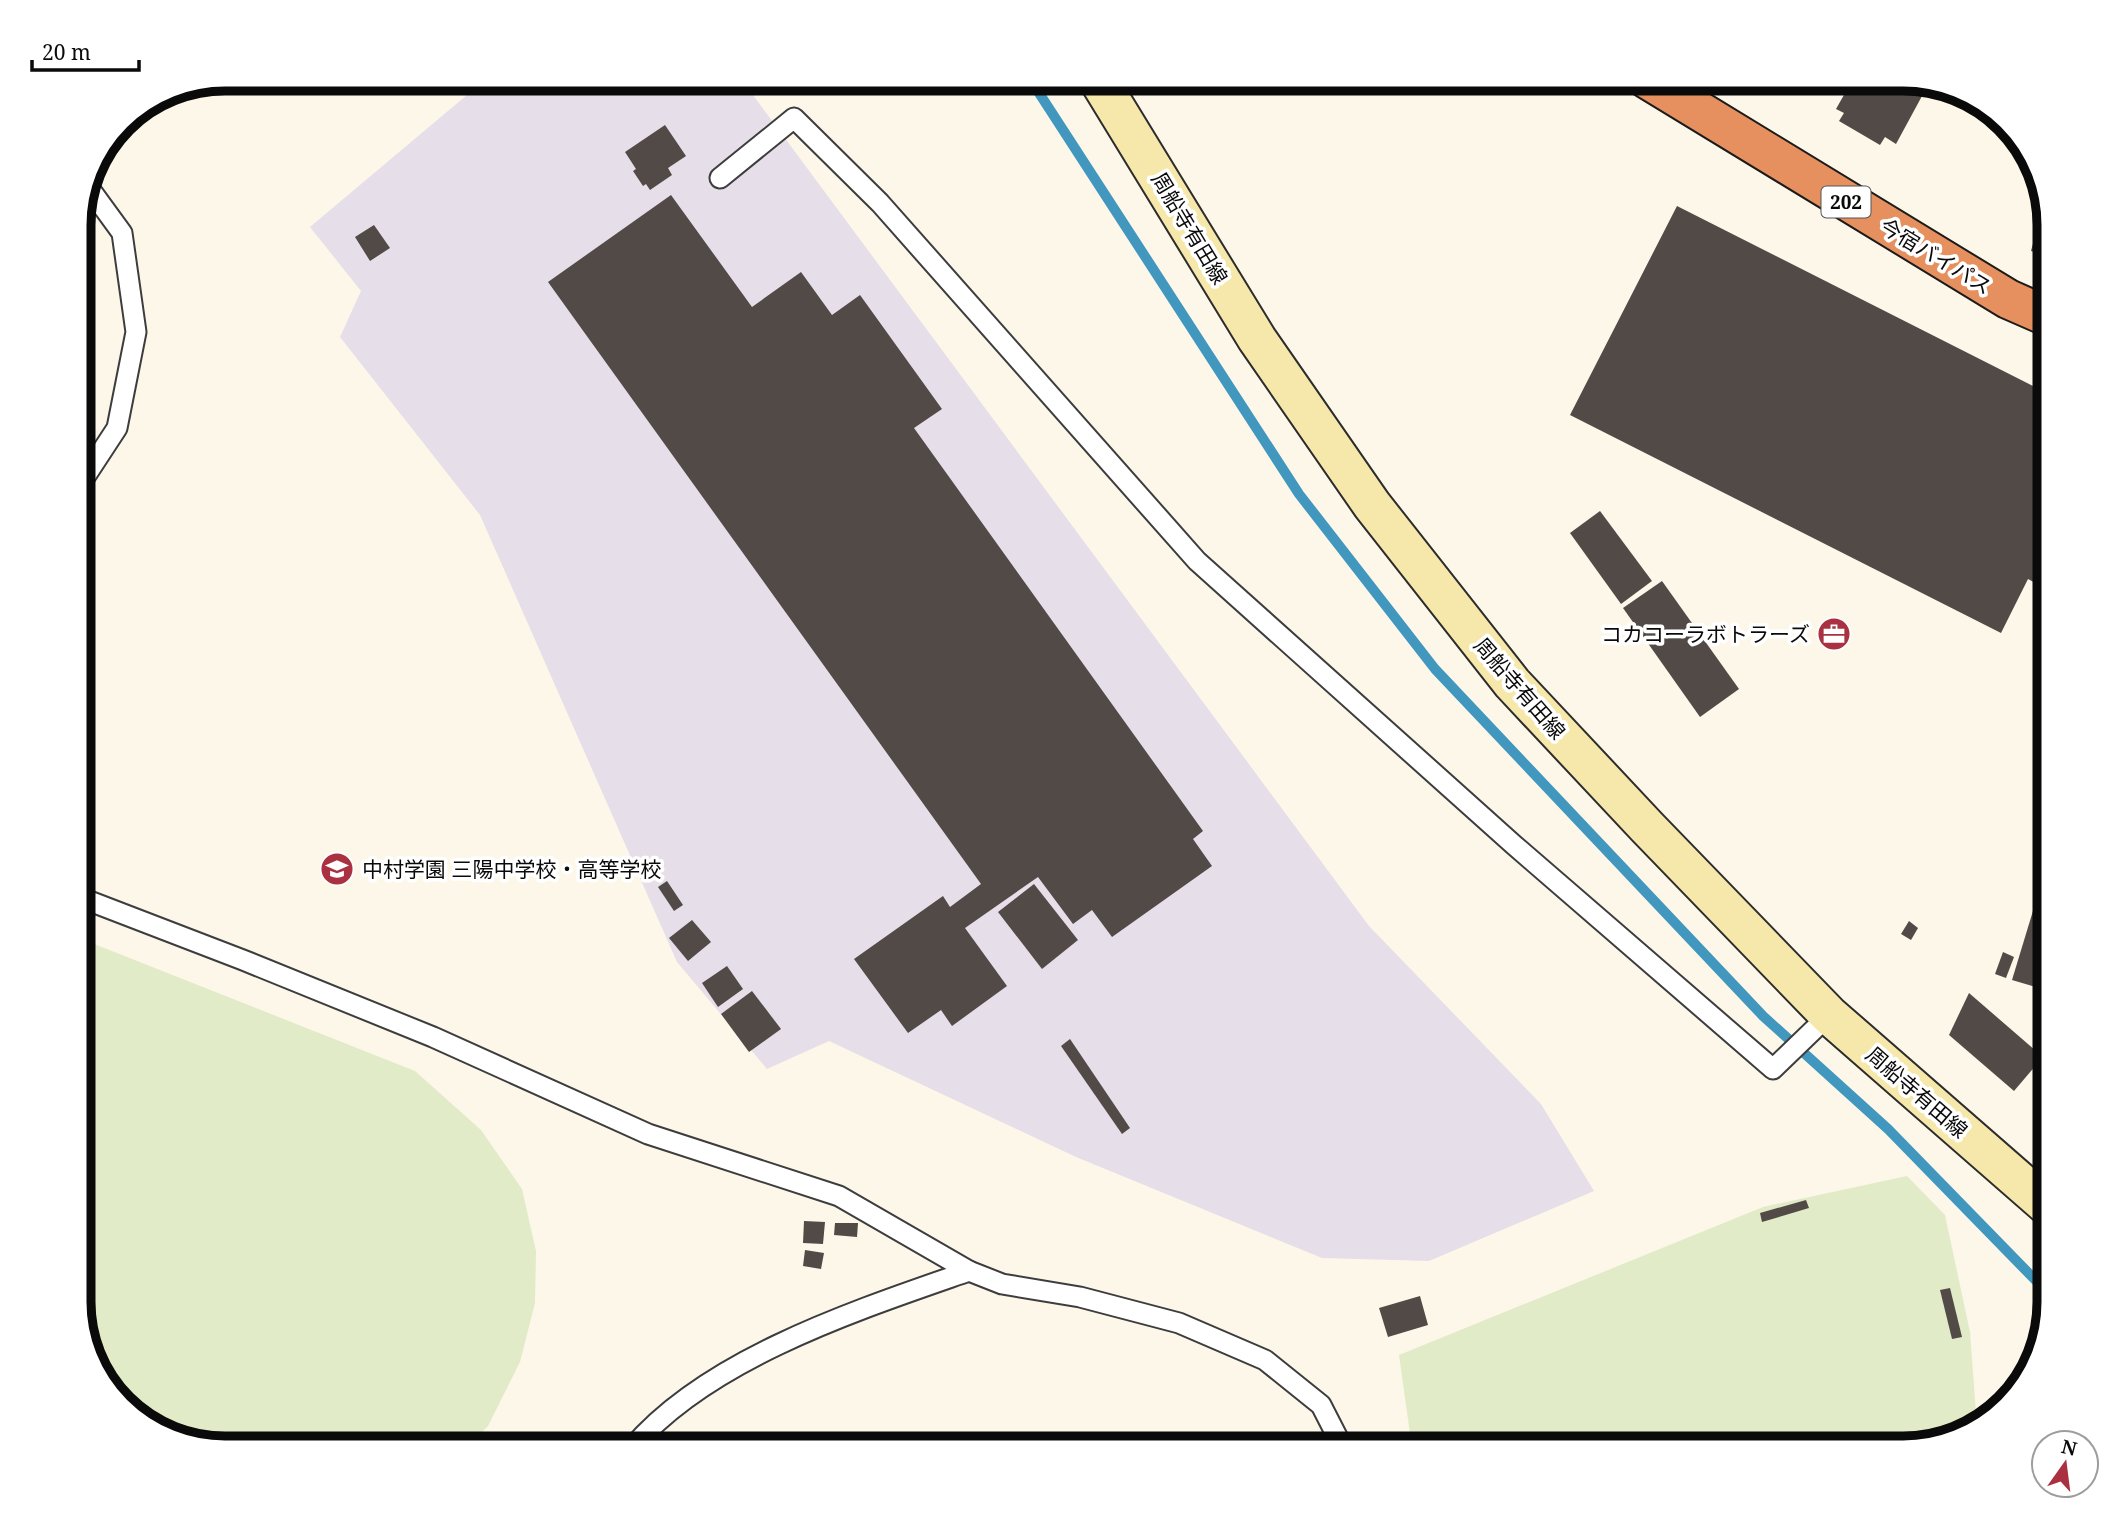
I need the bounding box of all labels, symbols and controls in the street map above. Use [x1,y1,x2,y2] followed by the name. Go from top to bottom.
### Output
[32,28,138,72] scale bar
[42,38,91,66] text: 20 m
[1146,167,1234,289] street label: 周船寺有田線
[1822,186,1870,218] road number: 202
[1875,212,1997,300] street label: 今宿バイパス
[1815,615,1853,653] office icon: コカコーラボトラーズ
[1601,620,1810,648] place label: コカコーラボトラーズ
[1468,631,1572,745] street label: 周船寺有田線
[318,850,356,888] school or university icon: 中村学園 三陽中学校・高等学校
[362,855,661,883] place label: 中村学園 三陽中学校・高等学校
[1860,1040,1974,1144] street label: 周船寺有田線
[2030,1429,2100,1499] north arrow
[2059,1433,2080,1462] text: N

